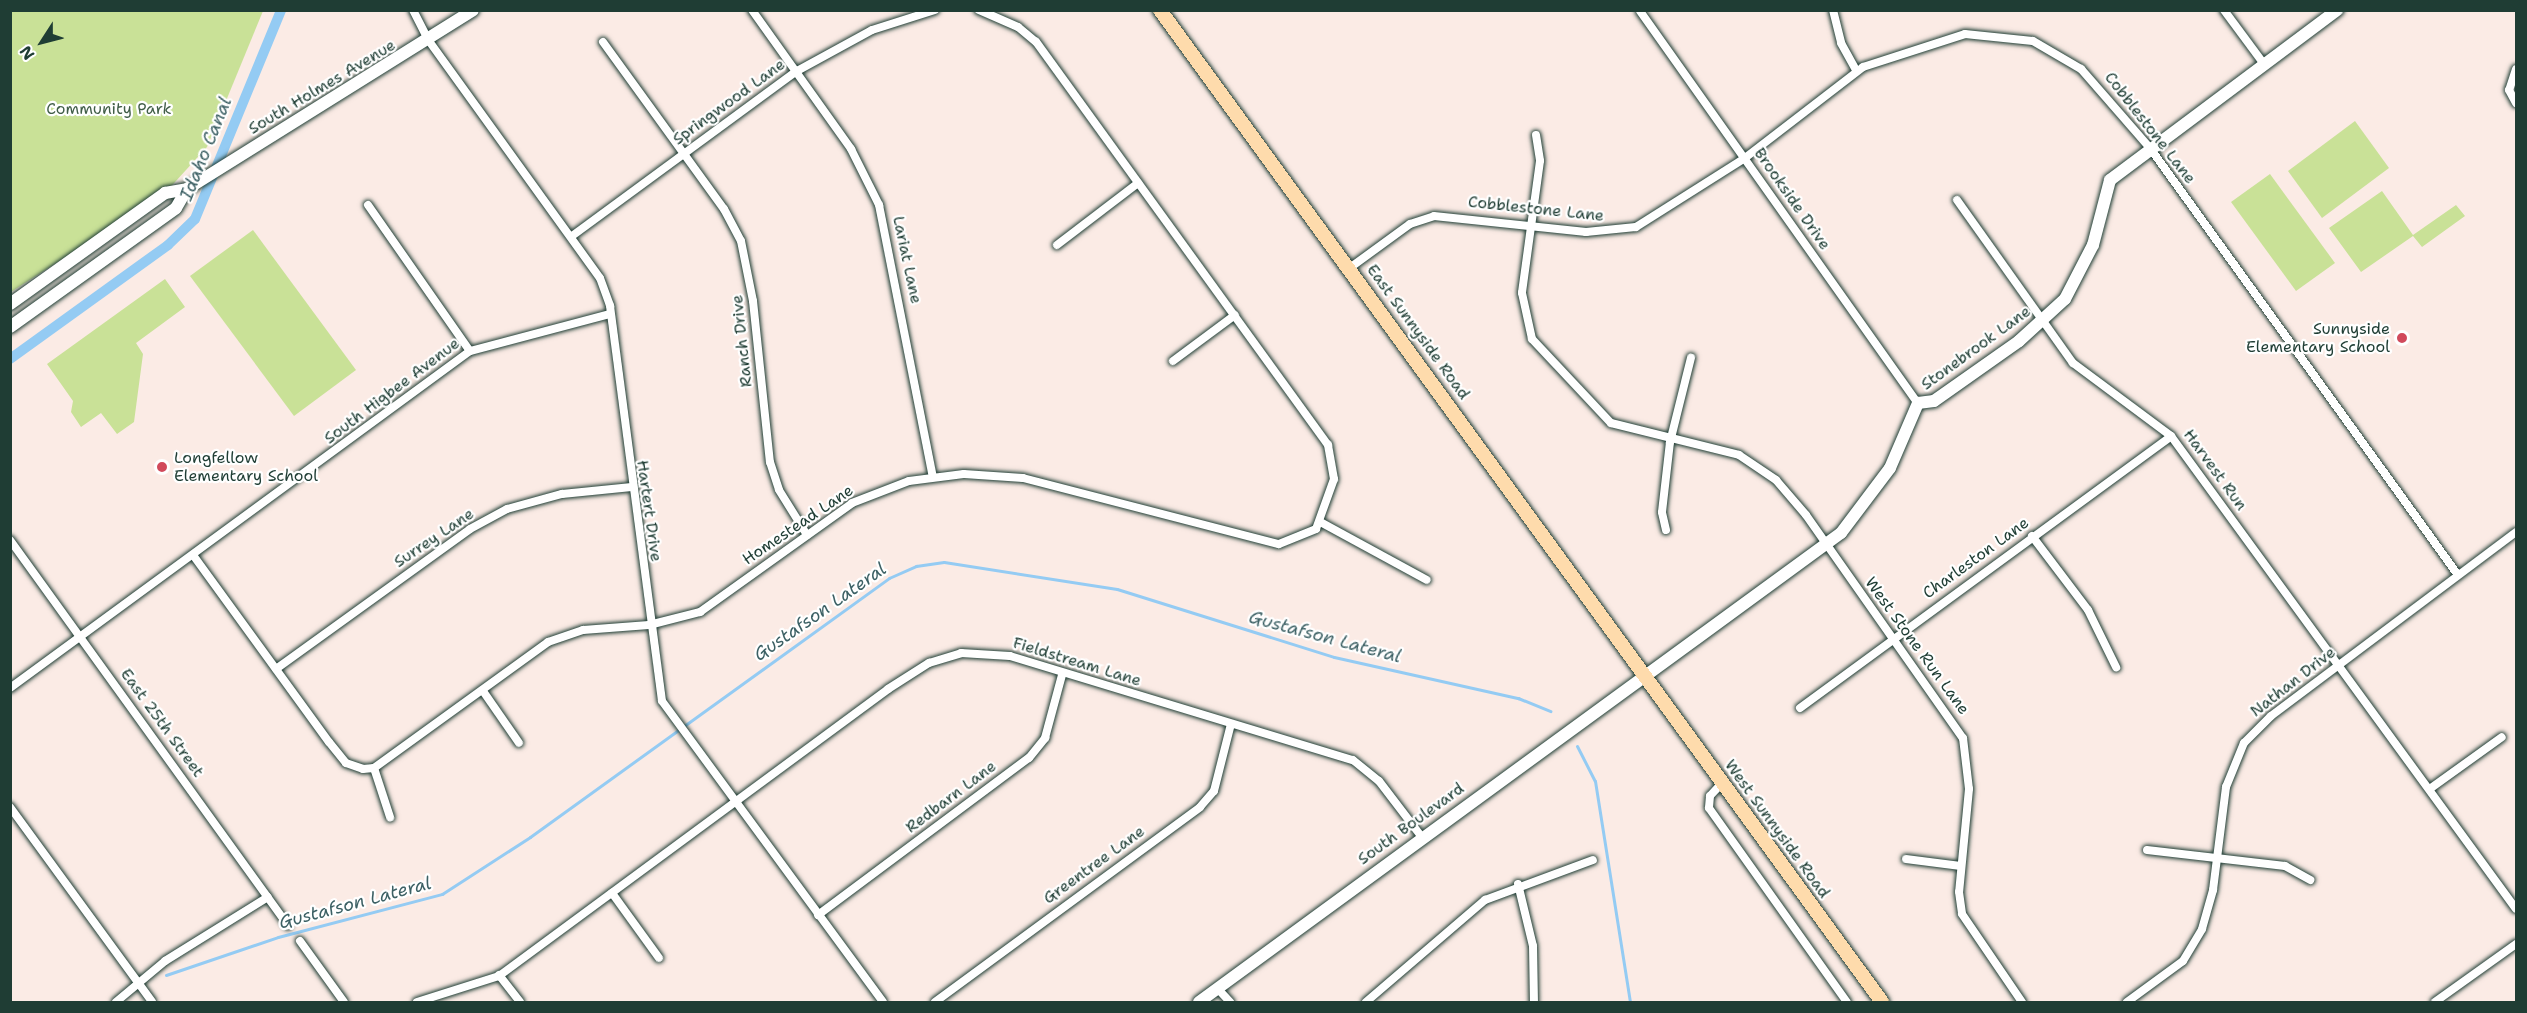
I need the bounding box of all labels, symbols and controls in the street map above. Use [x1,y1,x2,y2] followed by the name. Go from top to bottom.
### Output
[12,12,72,72] north arrow
[245,35,399,139] street label: South Holmes Avenue
[15,42,39,64] text: N
[669,55,789,149] street label: Springwood Lane
[2100,68,2200,188] street label: Cobblestone Lane
[175,94,237,204] water label: Idaho Canal
[46,99,172,119] park label: Community Park
[1750,144,1834,254] street label: Brookside Drive
[1467,192,1605,226] street label: Cobblestone Lane
[888,214,926,306] street label: Lariat Lane
[1363,261,1473,403] street label: East Sunnyside Road
[728,294,756,388] street label: Ranch Drive
[1917,302,2035,394] street label: Stonebrook Lane
[2246,319,2390,357] place label: Sunnyside Elementary School
[2395,331,2409,345] marker: Sunnyside Elementary School
[320,334,464,448] street label: South Higbee Avenue
[2179,426,2251,514] street label: Harvest Run
[174,448,318,486] place label: Longfellow Elementary School
[632,459,666,563] street label: Hartert Drive
[155,460,169,474] marker: Longfellow Elementary School
[739,481,857,569] street label: Homestead Lane
[390,504,478,572] street label: Surrey Lane
[1919,513,2033,603] street label: Charleston Lane
[750,558,890,666] water label: Gustafson Lateral
[1861,574,1973,718] street label: West Stone Run Lane
[1246,606,1404,668] water label: Gustafson Lateral
[1011,633,1143,691] street label: Fieldstream Lane
[2247,643,2339,721] street label: Nathan Drive
[116,665,208,781] street label: East 25th Street
[1720,756,1834,902] street label: West Sunnyside Road
[902,757,1000,837] street label: Redbarn Lane
[1354,779,1468,869] street label: South Boulevard
[1040,822,1148,908] street label: Greentree Lane
[276,872,434,934] water label: Gustafson Lateral

